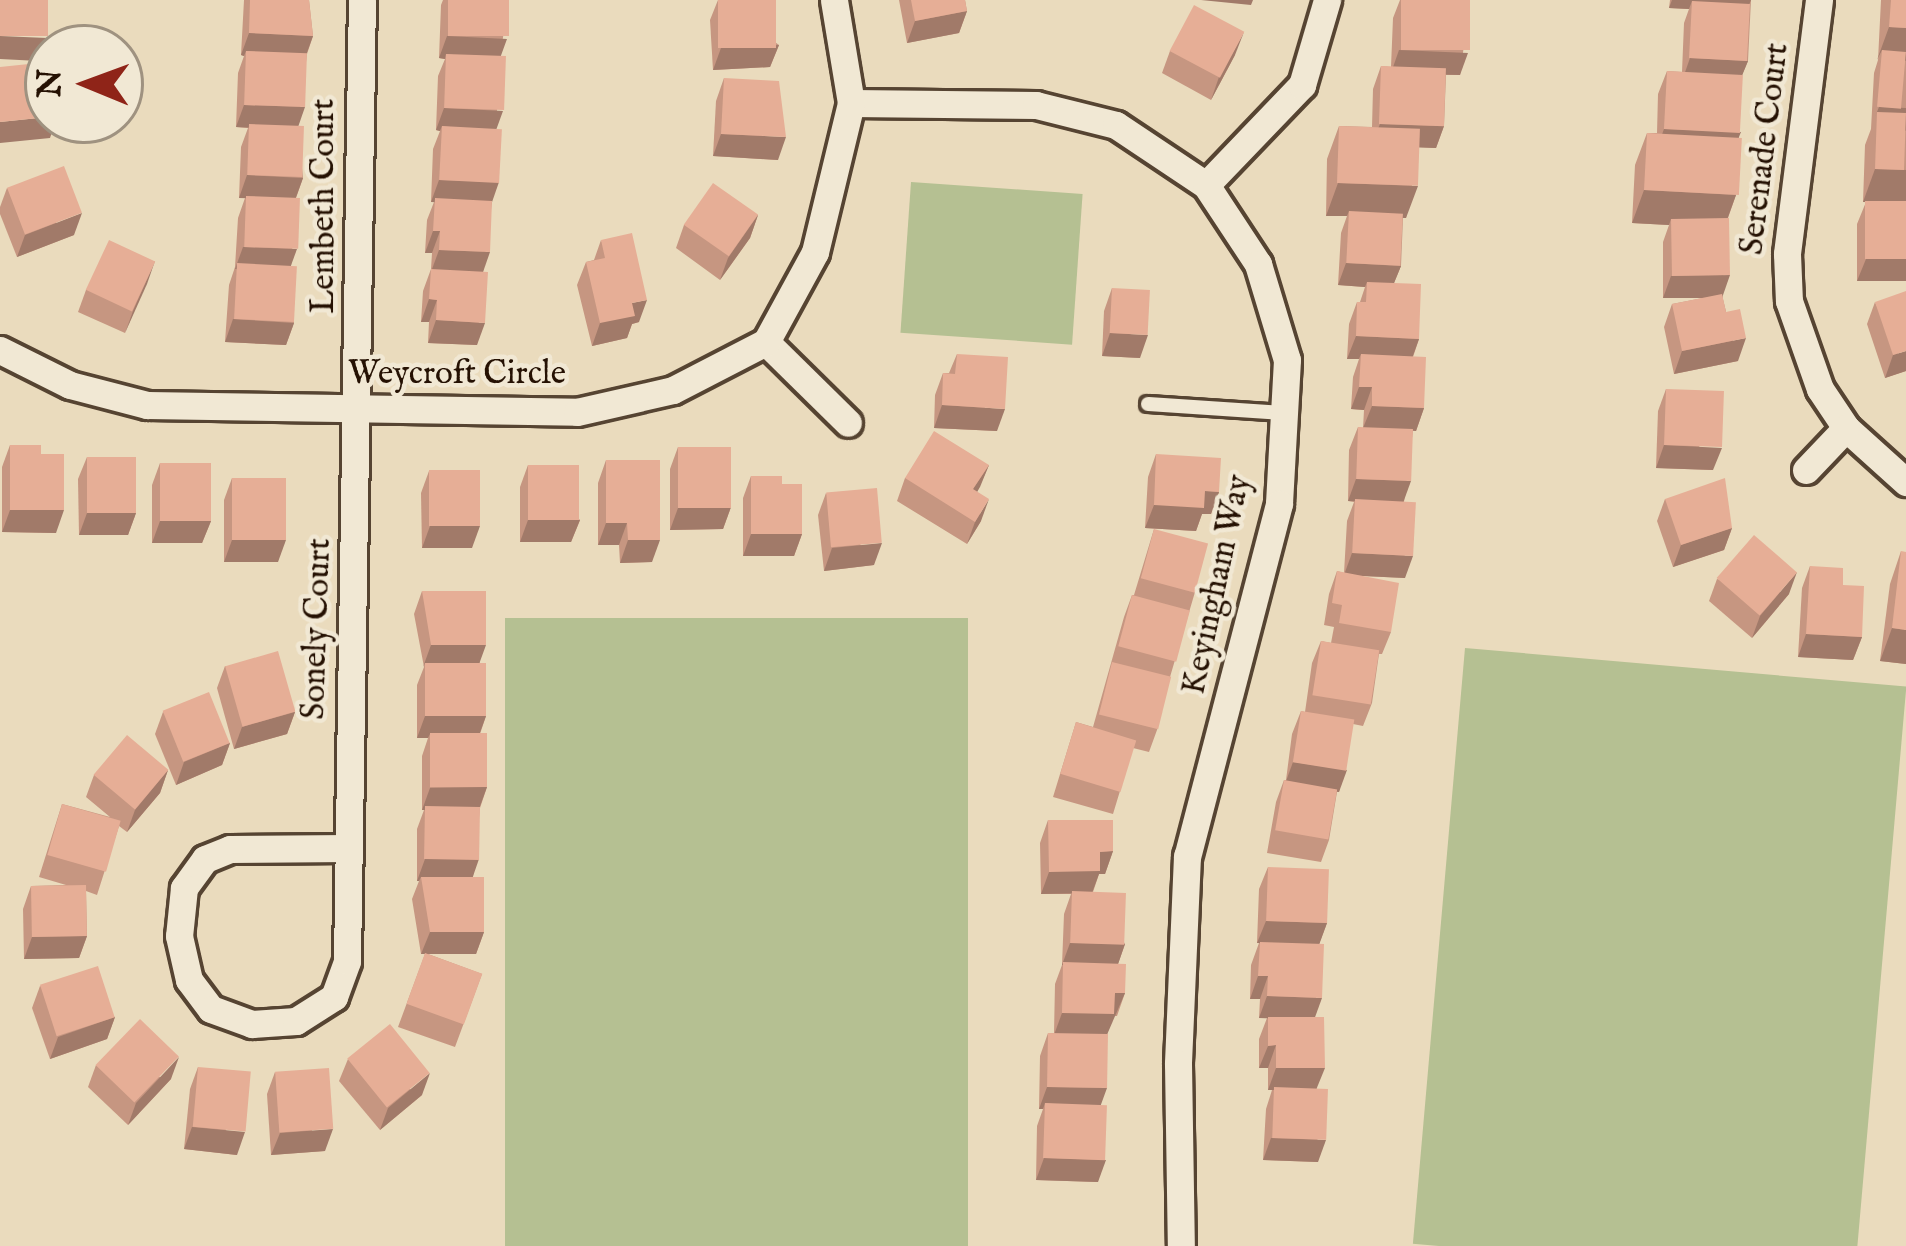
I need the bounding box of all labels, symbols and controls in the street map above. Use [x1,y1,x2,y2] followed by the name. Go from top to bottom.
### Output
[24,24,144,144] north arrow
[1733,41,1799,257] street label: Serenade Court
[30,69,72,98] text: N
[305,99,345,313] street label: Lembeth Court
[348,355,566,395] street label: Weycroft Circle
[1175,471,1261,699] street label: Keyingham Way
[295,538,341,720] street label: Sonely Court

